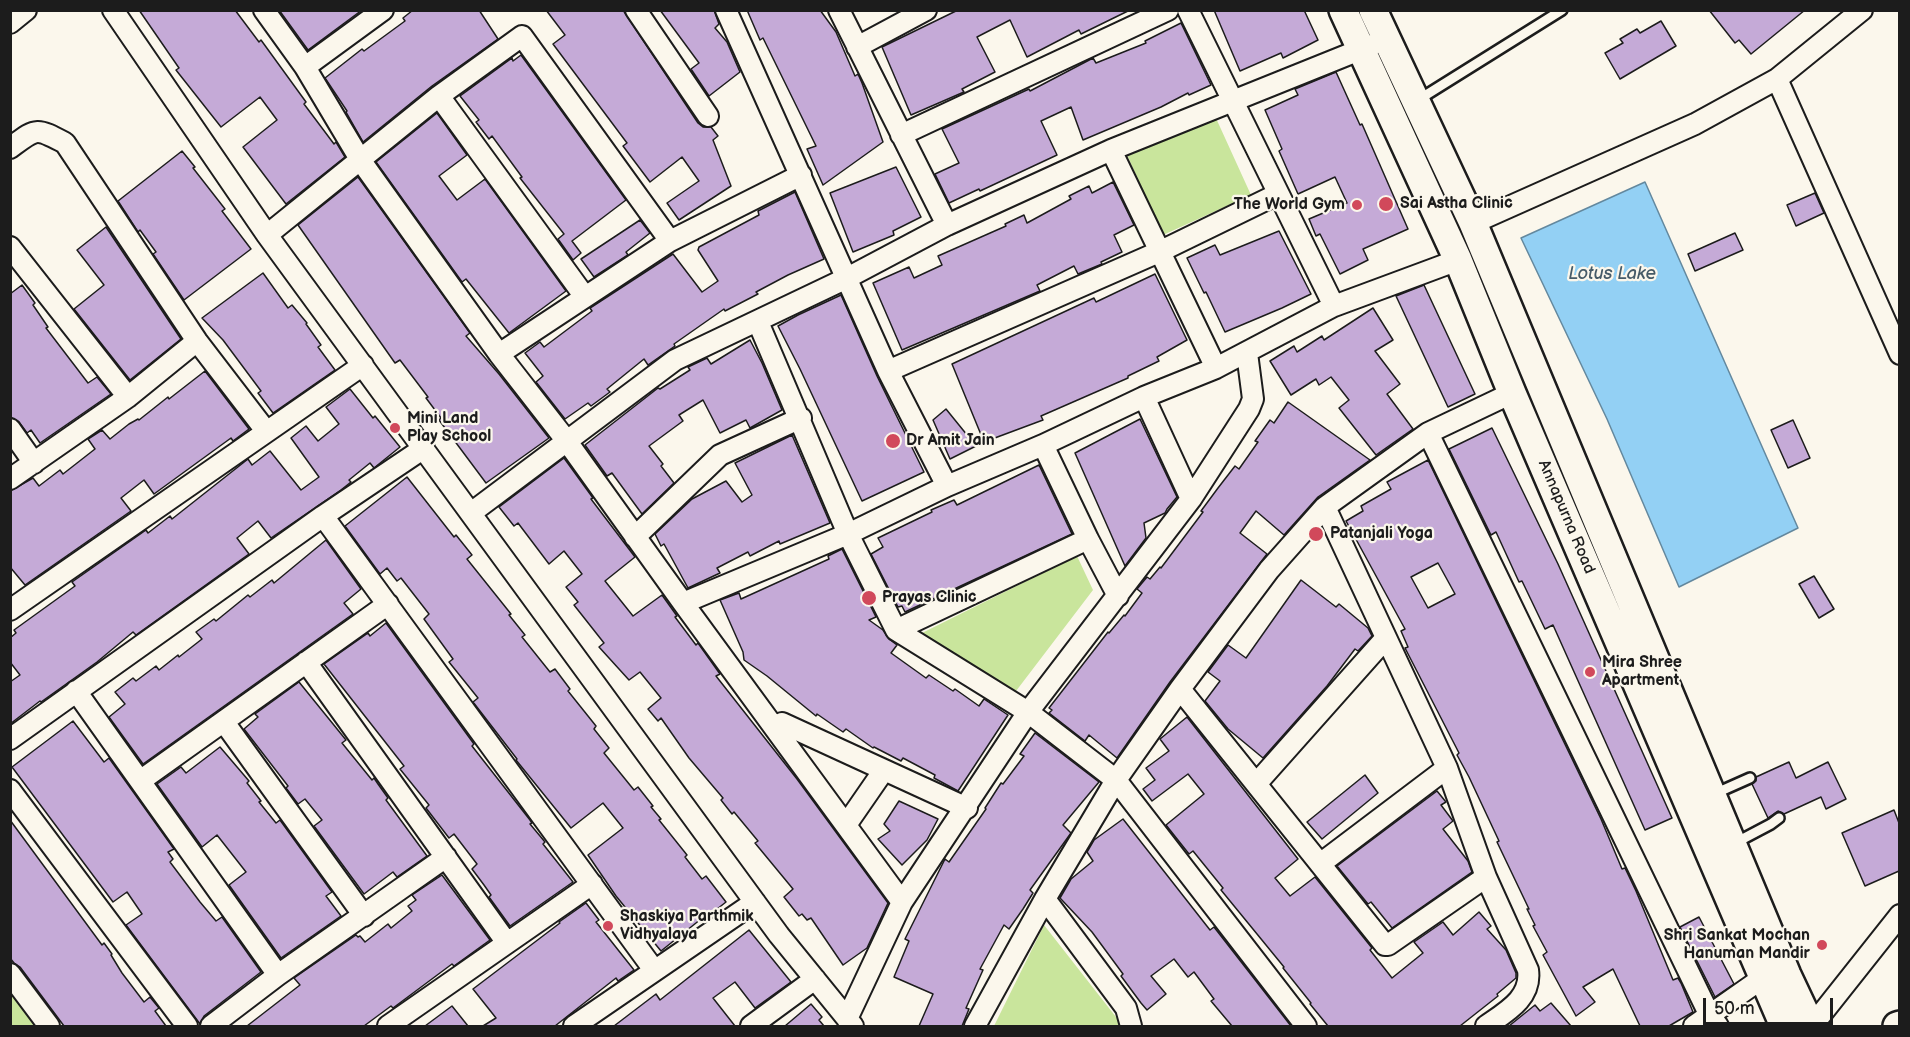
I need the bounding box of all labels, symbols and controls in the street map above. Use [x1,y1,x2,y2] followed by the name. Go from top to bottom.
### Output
[1400,194,1513,214] place label: Sai Astha Clinic
[1234,195,1345,215] place label: The World Gym
[1377,195,1395,213] marker: Sai Astha Clinic
[1350,198,1364,212] marker: The World Gym
[1568,263,1656,285] water label: Lotus Lake
[407,409,491,447] place label: Mini Land Play School
[388,421,402,435] marker: Mini Land Play School
[906,431,995,451] place label: Dr Amit Jain
[884,432,902,450] marker: Dr Amit Jain
[1533,457,1599,577] street label: Annapurna Road
[1330,524,1433,544] place label: Patanjali Yoga
[1307,525,1325,543] marker: Patanjali Yoga
[882,588,977,608] place label: Prayas Clinic
[860,589,878,607] marker: Prayas Clinic
[1602,653,1682,691] place label: Mira Shree Apartment
[1583,665,1597,679] marker: Mira Shree Apartment
[620,907,754,945] place label: Shaskiya Parthmik Vidhyalaya
[601,919,615,933] marker: Shaskiya Parthmik Vidhyalaya
[1664,926,1810,964] place label: Shri Sankat Mochan Hanuman Mandir
[1815,938,1829,952] marker: Shri Sankat Mochan Hanuman Mandir
[1706,986,1836,1024] scale bar
[1714,998,1755,1019] text: 50 m

